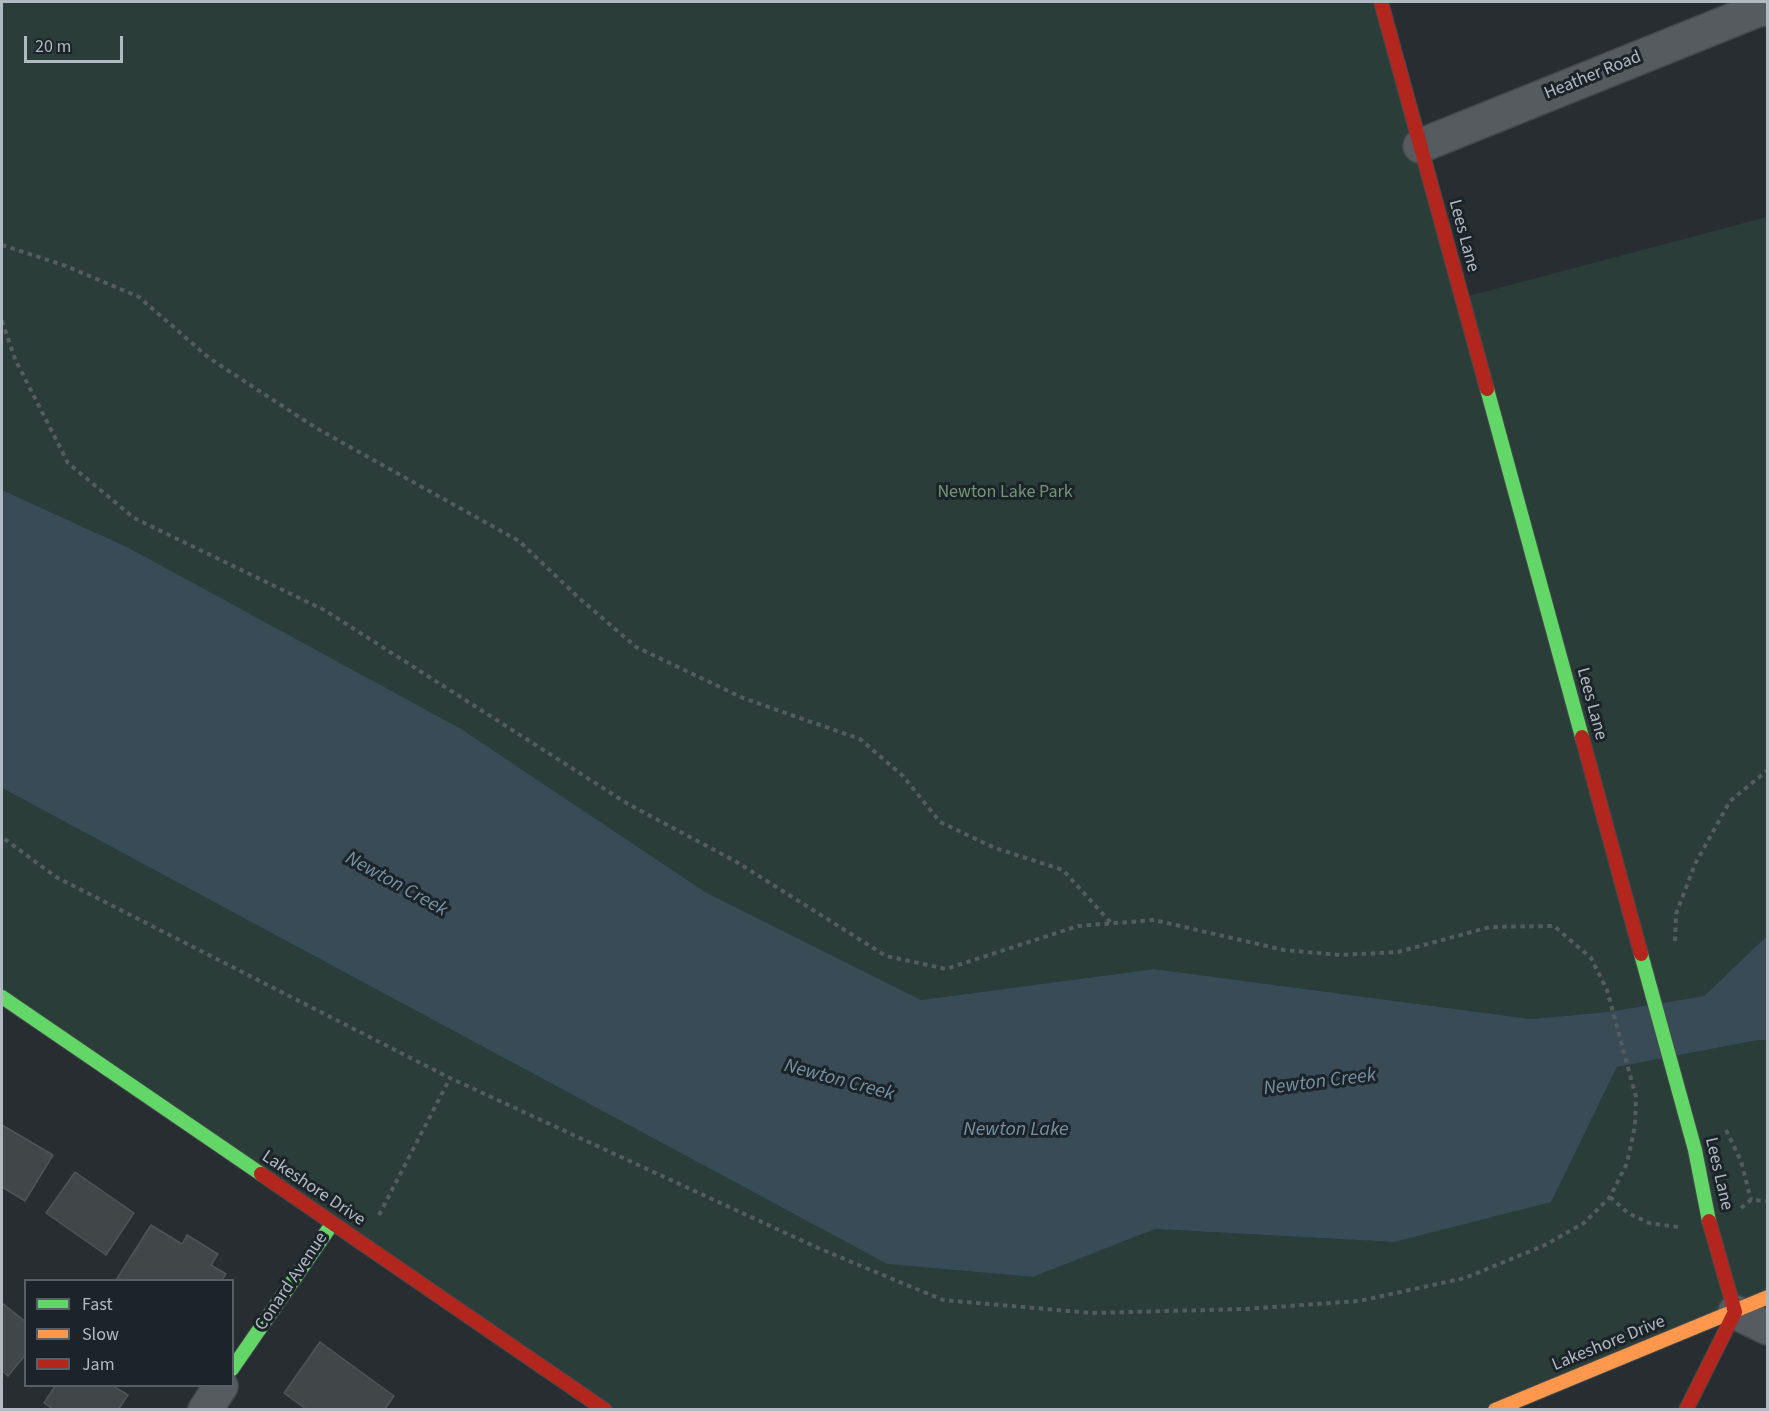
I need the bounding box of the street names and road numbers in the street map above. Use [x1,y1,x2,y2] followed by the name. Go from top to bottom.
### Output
[1541,47,1645,105] street label: Heather Road
[1443,197,1483,275] street label: Lees Lane
[1571,665,1611,743] street label: Lees Lane
[1699,1135,1737,1213] street label: Lees Lane
[257,1146,369,1232] street label: Lakeshore Drive
[251,1229,333,1335] street label: Conard Avenue
[1549,1312,1669,1376] street label: Lakeshore Drive

